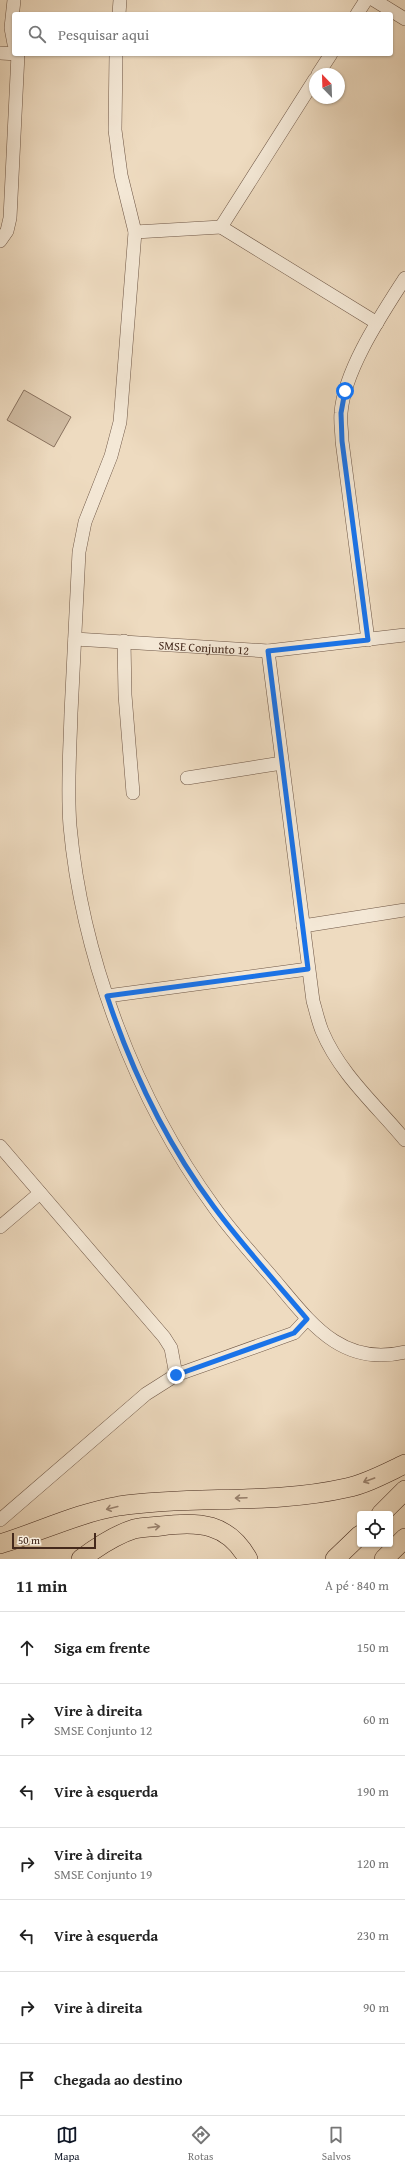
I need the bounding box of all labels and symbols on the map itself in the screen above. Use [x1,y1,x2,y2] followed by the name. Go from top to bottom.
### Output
[309,68,345,104] north arrow
[336,382,354,400] route start
[158,636,250,658] street label: SMSE Conjunto 12
[167,1366,185,1384] route end
[364,1476,376,1484] one-way arrow
[235,1495,248,1502] one-way arrow
[106,1505,119,1512] one-way arrow
[147,1523,160,1531] one-way arrow
[12,1531,96,1550] scale bar

